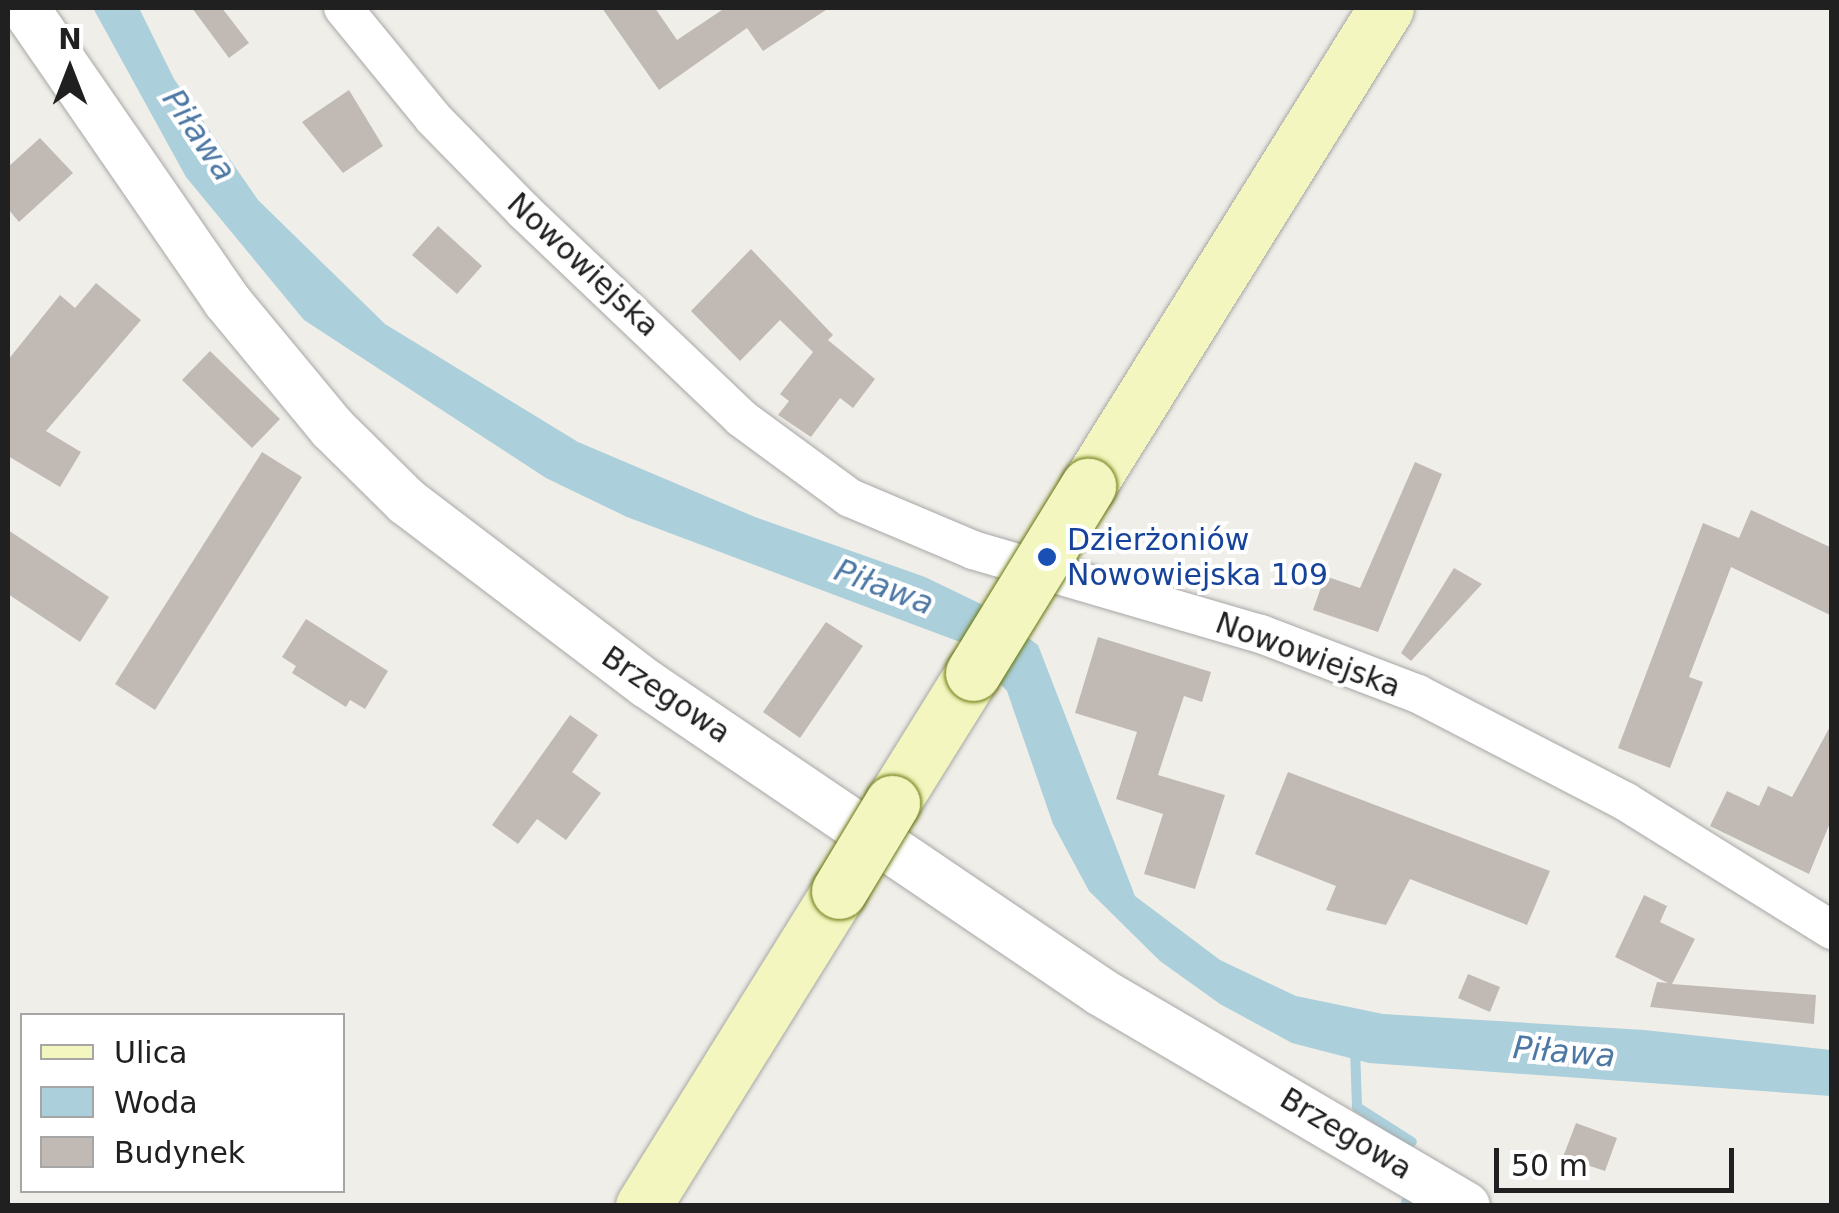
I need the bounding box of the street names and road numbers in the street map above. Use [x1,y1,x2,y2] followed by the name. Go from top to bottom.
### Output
[500,186,666,344] street label: Nowowiejska
[1211,605,1405,705] street label: Nowowiejska
[595,639,737,751] street label: Brzegowa
[1274,1081,1418,1187] street label: Brzegowa

